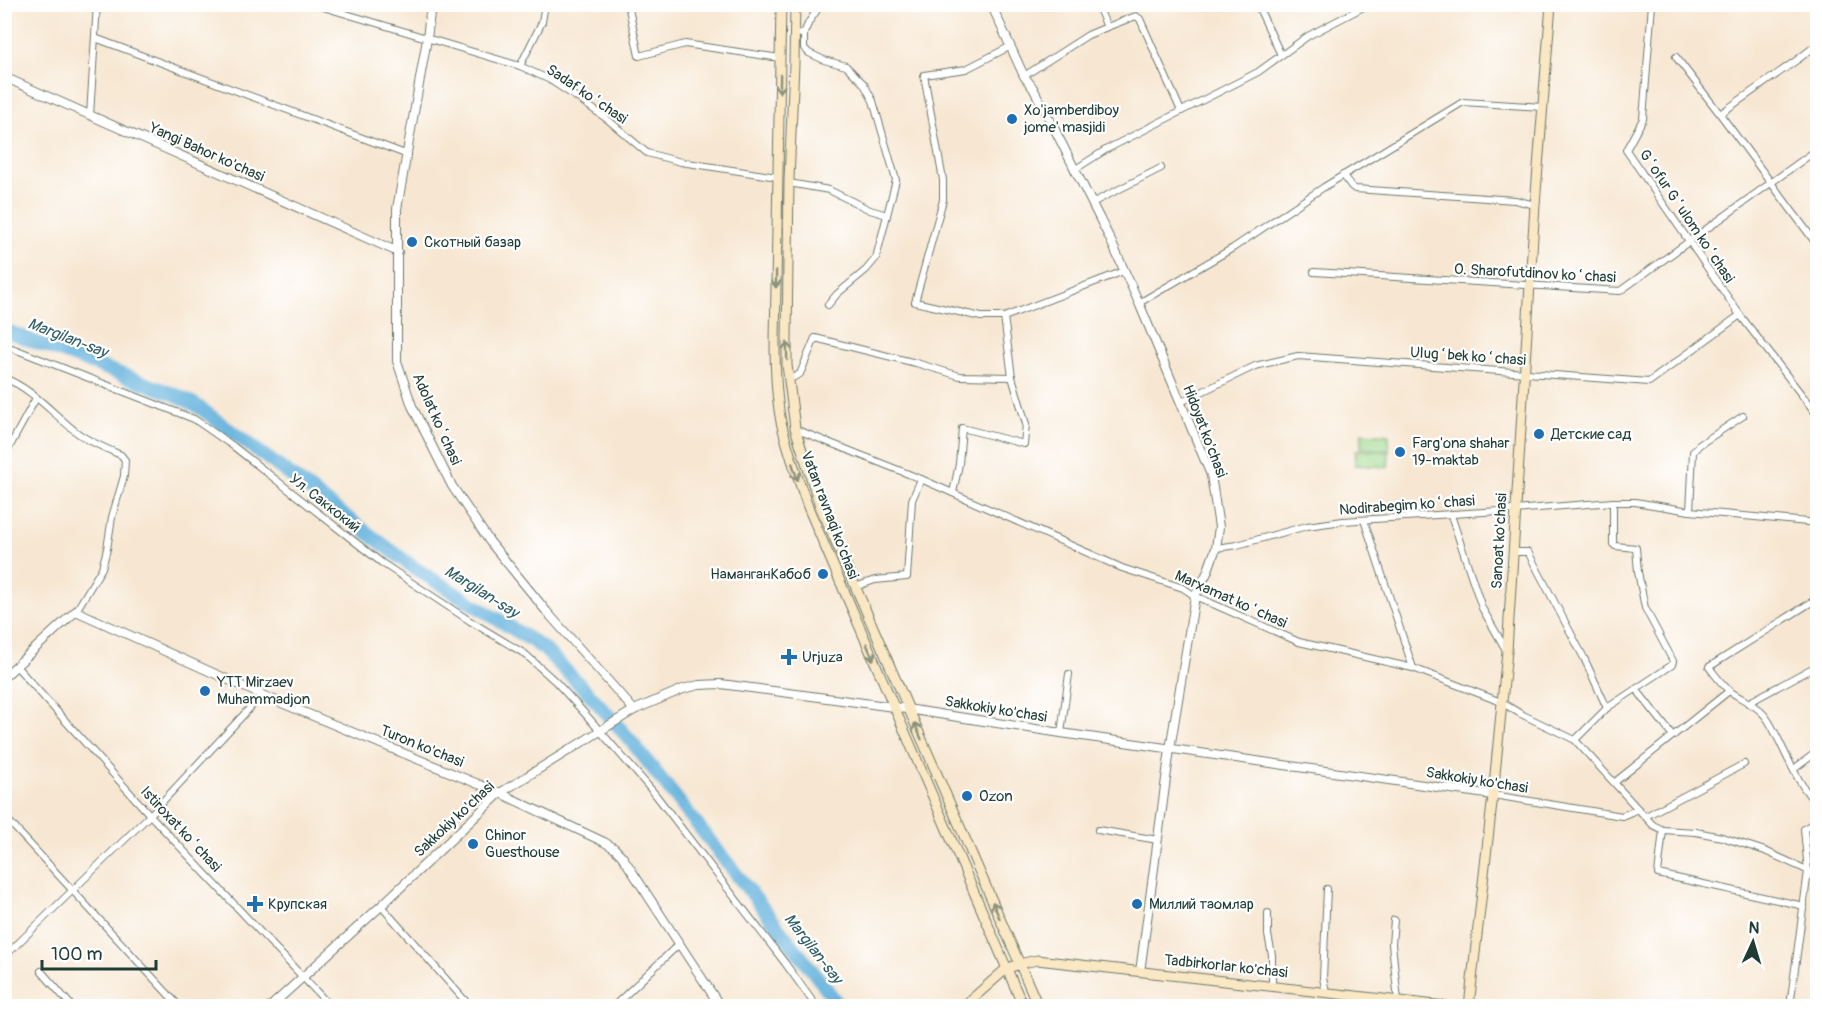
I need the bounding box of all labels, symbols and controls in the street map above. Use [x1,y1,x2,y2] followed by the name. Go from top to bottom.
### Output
[543,60,631,129] street label: Sadaf koʻchasi
[774,73,785,93] one-way arrow
[1023,101,1120,137] place label: Xo'jamberdiboy jome' masjidi
[1005,112,1019,126] marker: Xo'jamberdiboy jome' masjidi
[145,118,268,186] street label: Yangi Bahor ko'chasi
[1635,146,1739,287] street label: Gʻofur Gʻulom koʻchasi
[424,233,521,252] place label: Скотный базар
[405,235,419,249] marker: Скотный базар
[1454,260,1617,287] street label: O. Sharofutdinov koʻchasi
[770,268,781,288] one-way arrow
[25,314,112,363] water label: Margilan-say
[781,341,793,361] one-way arrow
[1409,343,1527,370] street label: Ulugʻbek koʻchasi
[408,370,465,468] street label: Adolat koʻchasi
[1178,382,1231,481] street label: Hidoyat ko'chasi
[1550,425,1631,444] place label: Детские сад
[1532,427,1546,441] marker: Детские сад
[1412,434,1510,470] place label: Farg'ona shahar 19-maktab
[1393,445,1407,459] marker: Farg'ona shahar 19-maktab
[796,448,863,582] street label: Vatan ravnaqi ko'chasi
[791,462,802,481] one-way arrow
[285,470,364,537] street label: Ул. Саккокий
[1338,491,1476,520] street label: Nodirabegim koʻchasi
[1487,492,1512,590] street label: Sanoat ko'chasi
[441,561,524,624] water label: Margilan-say
[710,565,811,584] place label: НаманганКабоб
[1172,566,1290,633] street label: Marxamat koʻchasi
[816,567,830,581] marker: НаманганКабоб
[865,642,876,660] one-way arrow
[780,648,798,666] marker: Urjuza
[802,648,843,667] place label: Urjuza
[216,673,310,709] place label: YTT Mirzaev Muhammadjon
[198,684,212,698] marker: YTT Mirzaev Muhammadjon
[943,692,1049,727] street label: Sakkokiy ko'chasi
[377,721,467,772] street label: Turon ko'chasi
[912,722,923,741] one-way arrow
[1424,763,1530,798] street label: Sakkokiy ko'chasi
[410,777,499,861] street label: Sakkokiy ko'chasi
[136,783,225,876] street label: Istiroxat koʻchasi
[979,787,1013,806] place label: Ozon
[960,789,974,803] marker: Ozon
[485,826,560,862] place label: Chinor Guesthouse
[466,837,480,851] marker: Chinor Guesthouse
[246,895,264,913] marker: Крупская
[268,895,327,914] place label: Крупская
[1149,895,1254,914] place label: Миллий таомлар
[1130,897,1144,911] marker: Миллий таомлар
[989,901,1000,919] one-way arrow
[780,910,848,989] water label: Margilan-say
[1723,912,1783,972] north arrow
[1748,918,1760,938] text: N
[42,933,156,971] scale bar
[51,943,103,966] text: 100 m
[1163,951,1289,982] street label: Tadbirkorlar ko'chasi

